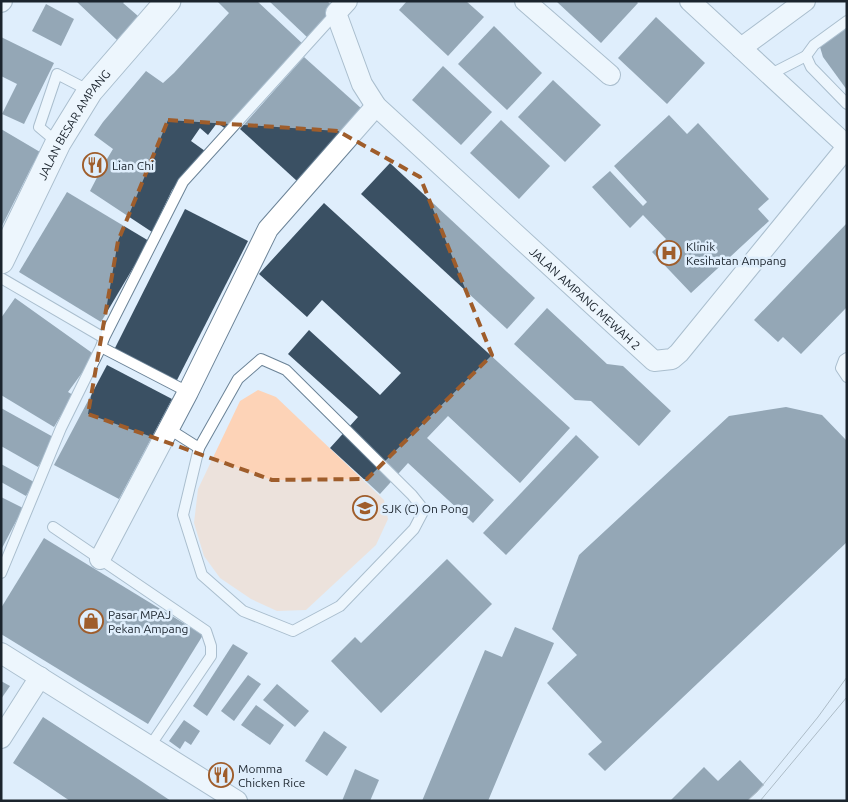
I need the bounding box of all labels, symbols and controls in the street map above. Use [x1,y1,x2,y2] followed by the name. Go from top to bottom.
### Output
[35,67,112,182] street label: JALAN BESAR AMPANG
[82,152,108,178] restaurant icon: Lian Chi
[112,159,154,172] place label: Lian Chi
[656,240,682,266] hospital icon: Klinik Kesihatan Ampang
[686,240,786,267] place label: Klinik Kesihatan Ampang
[527,244,643,352] street label: JALAN AMPANG MEWAH 2
[352,495,378,521] school or university icon: SJK (C) On Pong
[382,502,468,516] place label: SJK (C) On Pong
[78,608,104,634] shop icon: Pasar MPAJ Pekan Ampang
[108,608,188,635] place label: Pasar MPAJ Pekan Ampang
[208,762,234,788] restaurant icon: Momma Chicken Rice
[238,762,305,789] place label: Momma Chicken Rice

